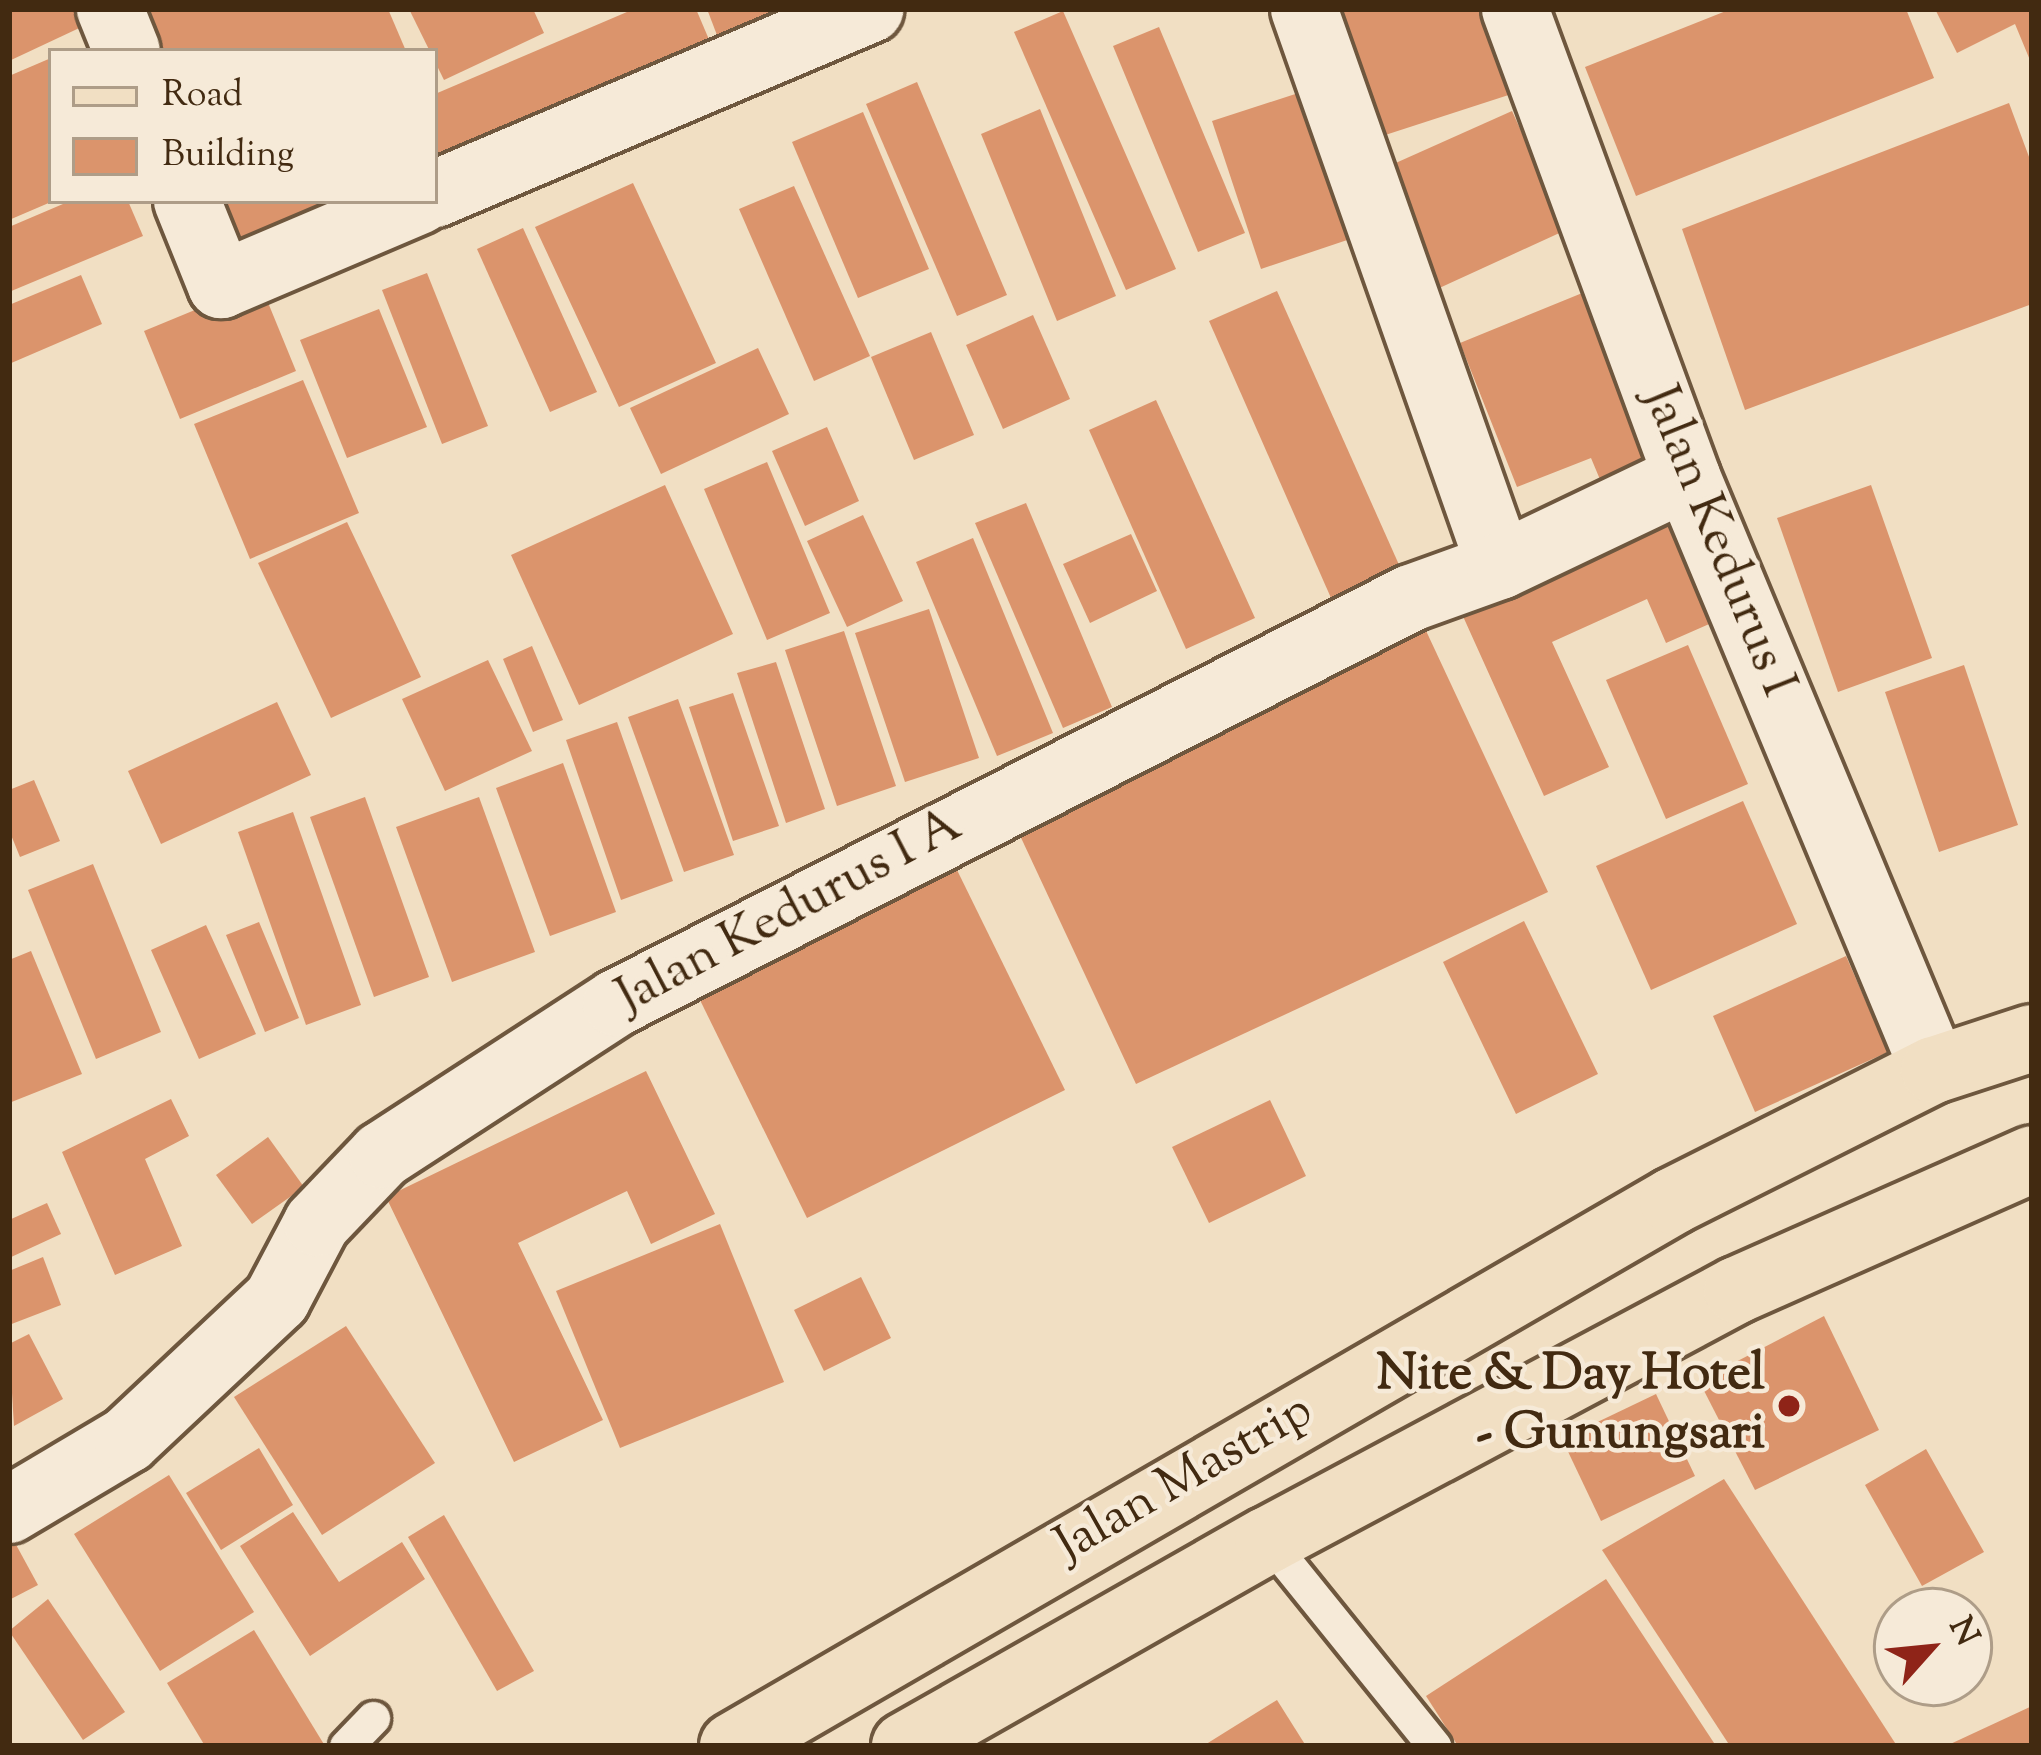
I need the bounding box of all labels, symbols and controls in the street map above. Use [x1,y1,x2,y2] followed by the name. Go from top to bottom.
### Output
[48,48,438,204] legend
[162,70,243,122] text: Road
[162,130,294,182] text: Building
[1627,378,1807,706] street label: Jalan Kedurus I
[607,796,973,1030] street label: Jalan Kedurus I A
[1376,1346,1765,1466] place label: Nite & Day Hotel - Gunungsari
[1046,1382,1324,1578] street label: Jalan Mastrip
[1776,1393,1802,1419] marker: Nite & Day Hotel - Gunungsari
[1873,1587,1993,1707] north arrow
[1935,1609,1990,1655] text: N

